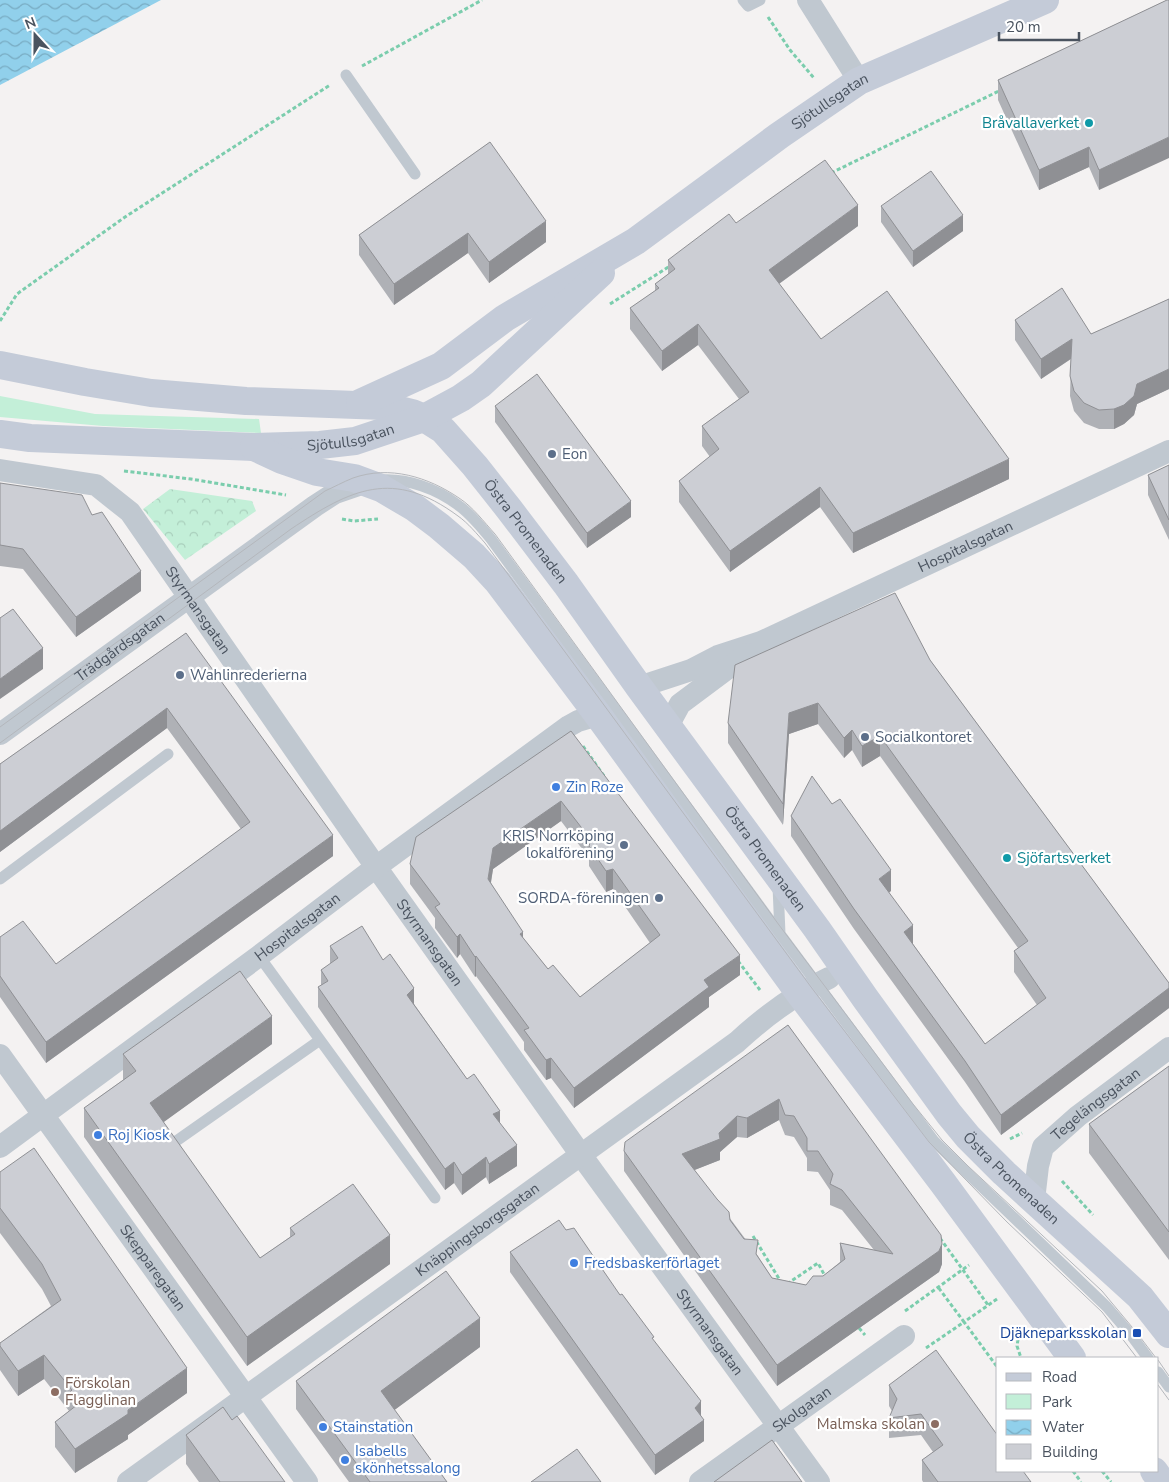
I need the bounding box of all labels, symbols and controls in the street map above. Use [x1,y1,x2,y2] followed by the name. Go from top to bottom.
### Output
[10,10,60,60] north arrow
[999,10,1079,42] scale bar
[22,13,39,34] text: N
[1006,17,1041,37] text: 20 m
[787,68,871,134] street label: Sjötullsgatan
[982,113,1080,133] place label: Bråvallaverket
[1083,117,1095,129] marker: Bråvallaverket
[307,419,397,455] street label: Sjötullsgatan
[562,444,588,464] place label: Eon
[546,448,558,460] marker: Eon
[479,475,572,587] street label: Östra Promenaden
[915,516,1016,577] street label: Hospitalsgatan
[161,562,235,658] street label: Styrmansgatan
[71,608,169,687] street label: Trädgårdsgatan
[190,665,307,685] place label: Wahlinrederierna
[174,669,186,681] marker: Wahlinrederierna
[875,727,972,747] place label: Socialkontoret
[859,731,871,743] marker: Socialkontoret
[566,777,624,797] place label: Zin Roze
[550,781,562,793] marker: Zin Roze
[720,802,811,916] street label: Östra Promenaden
[502,826,614,863] place label: KRIS Norrköping lokalförening
[618,839,630,851] marker: KRIS Norrköping lokalförening
[1017,848,1111,868] place label: Sjöfartsverket
[1001,852,1013,864] marker: Sjöfartsverket
[250,888,344,966] street label: Hospitalsgatan
[518,888,649,908] place label: SORDA-föreningen
[653,892,665,904] marker: SORDA-föreningen
[392,895,468,990] street label: Styrmansgatan
[1047,1063,1144,1145] street label: Tegelängsgatan
[108,1125,170,1145] place label: Roj Kiosk
[958,1127,1064,1229] street label: Östra Promenaden
[92,1129,104,1141] marker: Roj Kiosk
[411,1178,543,1281] street label: Knäppingsborgsgatan
[115,1221,191,1315] street label: Skepparegatan
[584,1253,720,1273] place label: Fredsbaskerförlaget
[568,1257,580,1269] marker: Fredsbaskerförlaget
[672,1285,748,1379] street label: Styrmansgatan
[1000,1323,1127,1343] place label: Djäkneparksskolan
[1131,1327,1143,1339] marker: Djäkneparksskolan
[996,1357,1159,1472] legend
[1042,1367,1077,1387] text: Road
[65,1373,136,1410] place label: Förskolan Flagglinan
[768,1381,835,1437] street label: Skolgatan
[49,1386,61,1398] marker: Förskolan Flagglinan
[1042,1392,1072,1412] text: Park
[817,1414,925,1434] place label: Malmska skolan
[333,1417,413,1437] place label: Stainstation
[1042,1417,1085,1437] text: Water
[929,1418,941,1430] marker: Malmska skolan
[317,1421,329,1433] marker: Stainstation
[355,1441,461,1478] place label: Isabells skönhetssalong
[1042,1442,1098,1462] text: Building
[339,1454,351,1466] marker: Isabells skönhetssalong

